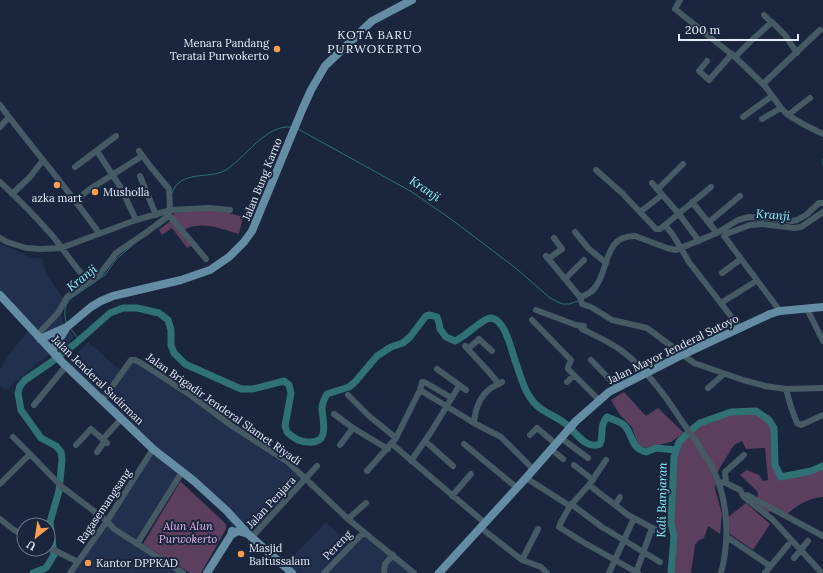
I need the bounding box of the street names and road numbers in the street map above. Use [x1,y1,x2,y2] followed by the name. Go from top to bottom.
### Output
[239,136,285,223] street label: Jalan Bung Karno
[604,311,741,387] street label: Jalan Mayor Jenderal Sutoyo
[48,332,147,428] street label: Jalan Jenderal Sudirman
[143,349,304,468] street label: Jalan Brigadir Jenderal Slamet Riyadi
[74,465,135,546] street label: Ragasemangsang
[243,473,299,532] street label: Jalan Penjara
[319,527,355,563] street label: Pereng

